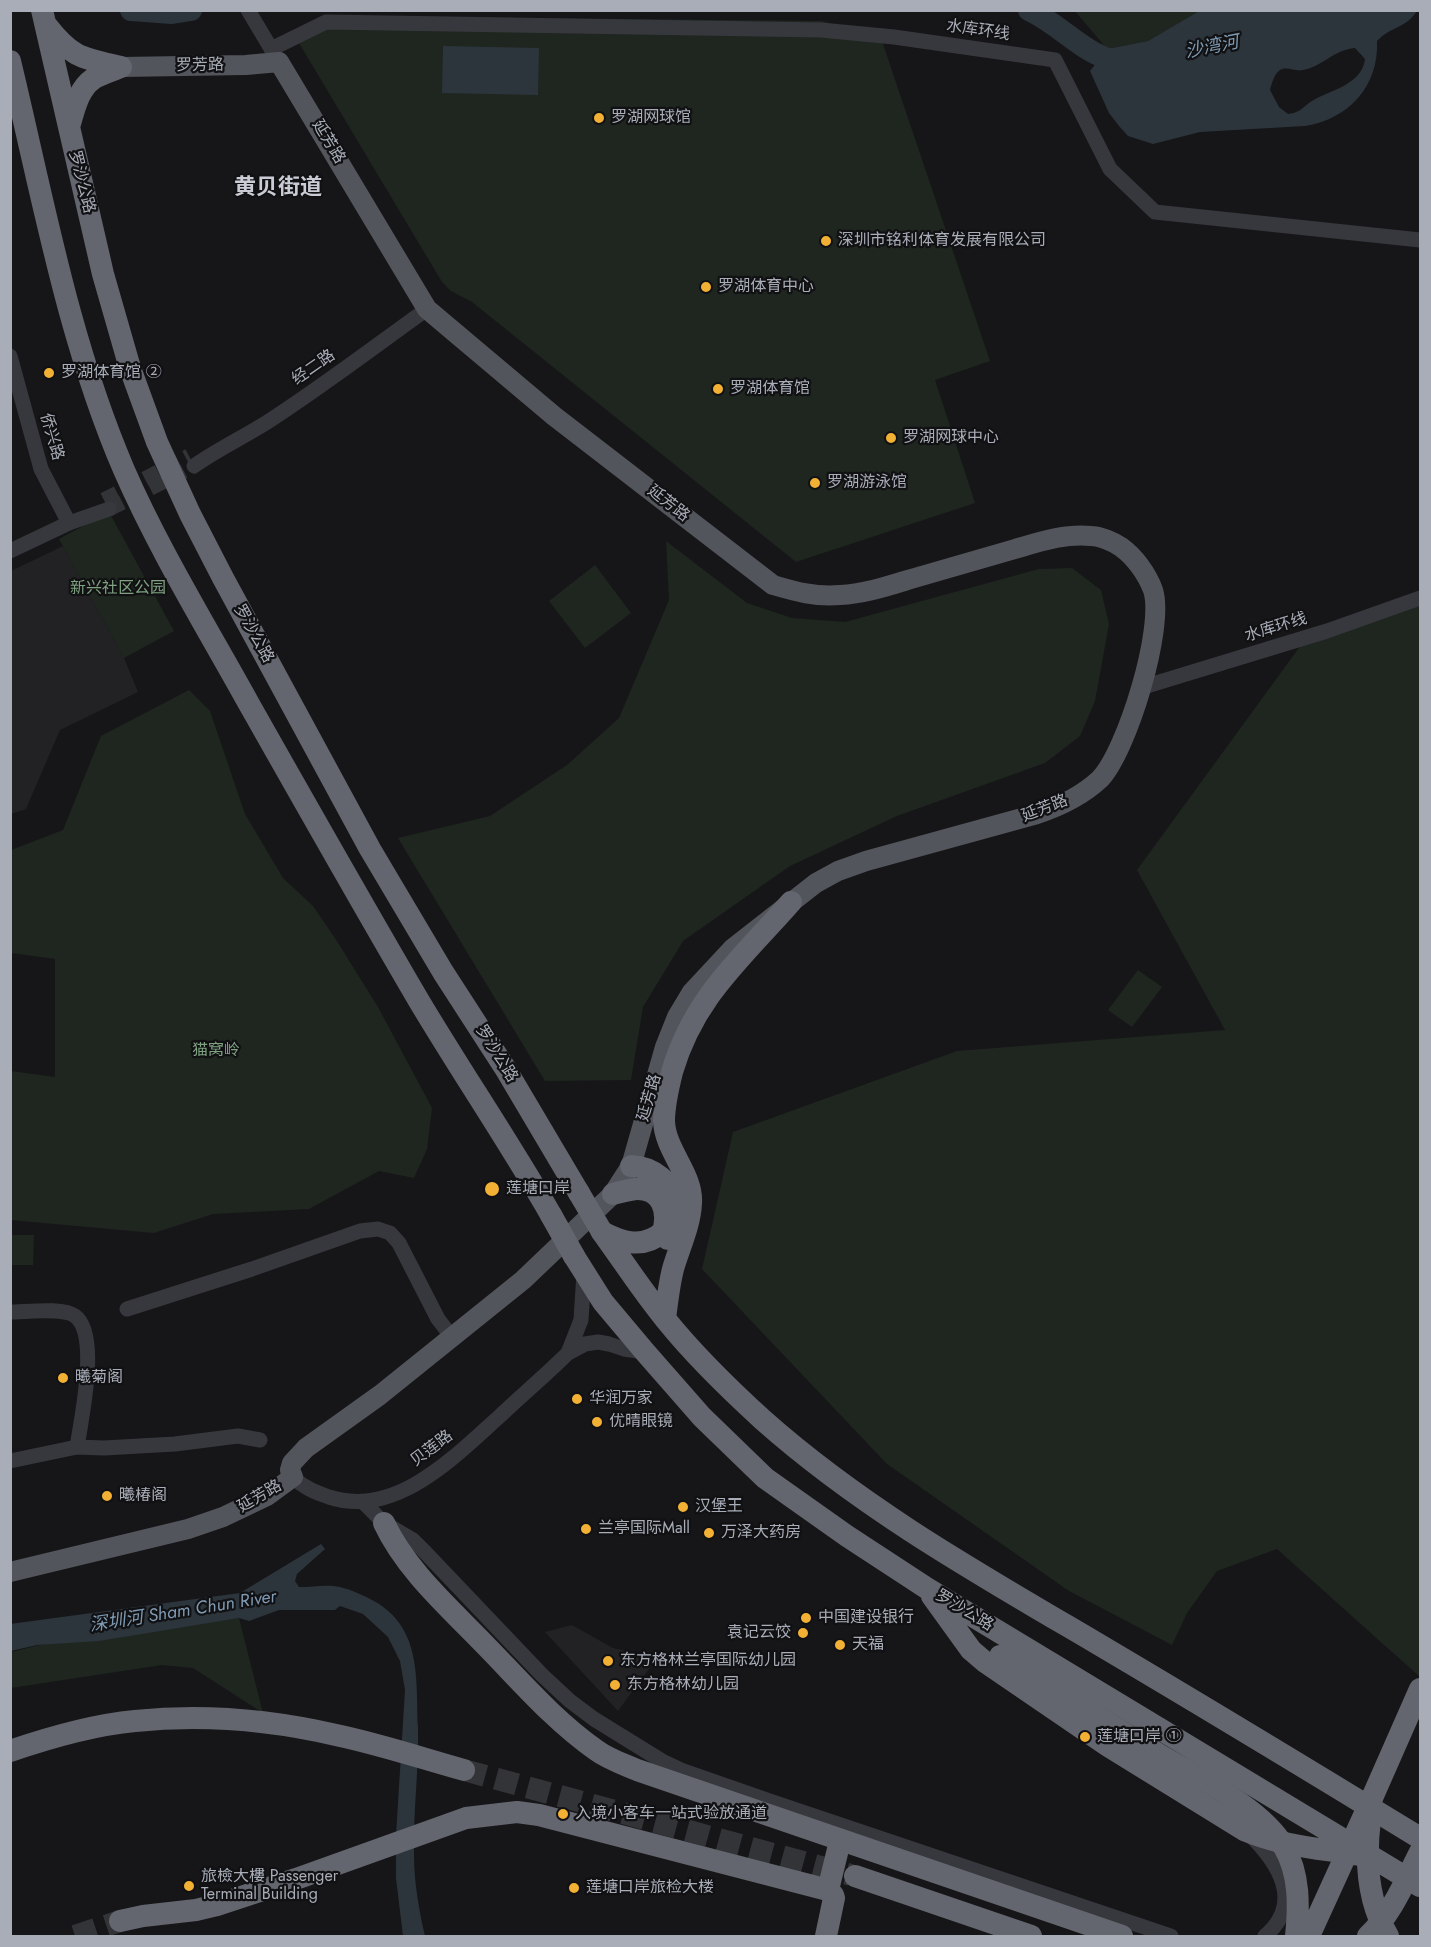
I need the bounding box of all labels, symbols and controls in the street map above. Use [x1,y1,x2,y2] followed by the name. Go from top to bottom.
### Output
[945,17,1011,45] street label: 水库环线
[1183,32,1241,64] water label: 沙湾河
[176,56,224,76] street label: 罗芳路
[611,108,691,128] place label: 罗湖网球馆
[592,111,606,125] marker: 罗湖网球馆
[307,116,349,168] street label: 延芳路
[64,149,98,215] street label: 罗沙公路
[234,176,322,202] district label: 黄贝街道
[838,231,1046,251] place label: 深圳市铭利体育发展有限公司
[819,234,833,248] marker: 深圳市铭利体育发展有限公司
[718,277,814,297] place label: 罗湖体育中心
[699,280,713,294] marker: 罗湖体育中心
[289,346,339,390] street label: 经二路
[61,363,162,383] place label: 罗湖体育馆 ②
[42,366,56,380] marker: 罗湖体育馆 ②
[730,379,810,399] place label: 罗湖体育馆
[711,382,725,396] marker: 罗湖体育馆
[35,411,67,463] street label: 侨兴路
[903,428,999,448] place label: 罗湖网球中心
[884,431,898,445] marker: 罗湖网球中心
[827,473,907,493] place label: 罗湖游泳馆
[808,476,822,490] marker: 罗湖游泳馆
[643,482,693,526] street label: 延芳路
[70,579,166,599] park label: 新兴社区公园
[229,601,277,667] street label: 罗沙公路
[1243,609,1309,647] street label: 水库环线
[1019,791,1071,827] street label: 延芳路
[471,1022,521,1086] street label: 罗沙公路
[192,1041,240,1061] park label: 猫窝岭
[634,1072,666,1124] street label: 延芳路
[506,1179,570,1199] place label: 莲塘口岸
[483,1180,501,1198] marker: 莲塘口岸
[75,1368,123,1388] place label: 曦菊阁
[56,1371,70,1385] marker: 曦菊阁
[589,1389,653,1409] place label: 华润万家
[570,1392,584,1406] marker: 华润万家
[609,1412,673,1432] place label: 优晴眼镜
[590,1415,604,1429] marker: 优晴眼镜
[407,1427,457,1471] street label: 贝莲路
[234,1477,286,1517] street label: 延芳路
[119,1486,167,1506] place label: 曦椿阁
[100,1489,114,1503] marker: 曦椿阁
[695,1497,743,1517] place label: 汉堡王
[676,1500,690,1514] marker: 汉堡王
[598,1519,690,1539] place label: 兰亭国际Mall
[579,1522,593,1536] marker: 兰亭国际Mall
[721,1523,801,1543] place label: 万泽大药房
[702,1526,716,1540] marker: 万泽大药房
[932,1586,996,1636] street label: 罗沙公路
[88,1587,278,1637] water label: 深圳河 Sham Chun River
[818,1608,914,1628] place label: 中国建设银行
[799,1611,813,1625] marker: 中国建设银行
[727,1623,791,1643] place label: 袁记云饺
[796,1626,810,1640] marker: 袁记云饺
[852,1635,884,1655] place label: 天福
[833,1638,847,1652] marker: 天福
[620,1651,796,1671] place label: 东方格林兰亭国际幼儿园
[601,1654,615,1668] marker: 东方格林兰亭国际幼儿园
[627,1675,739,1695] place label: 东方格林幼儿园
[608,1678,622,1692] marker: 东方格林幼儿园
[1097,1727,1182,1747] place label: 莲塘口岸 ①
[1078,1730,1092,1744] marker: 莲塘口岸 ①
[575,1804,767,1824] place label: 入境小客车一站式验放通道
[556,1807,570,1821] marker: 入境小客车一站式验放通道
[201,1867,338,1905] place label: 旅檢大樓 Passenger Terminal Building
[586,1878,714,1898] place label: 莲塘口岸旅检大楼
[182,1879,196,1893] marker: 旅檢大樓 Passenger Terminal Building
[567,1881,581,1895] marker: 莲塘口岸旅检大楼

